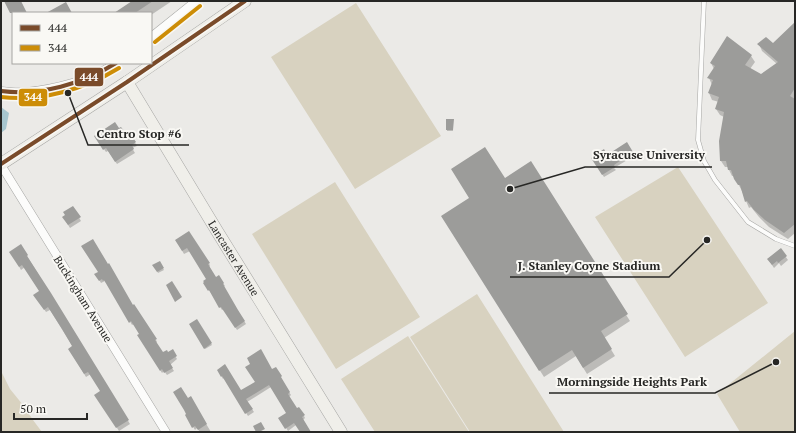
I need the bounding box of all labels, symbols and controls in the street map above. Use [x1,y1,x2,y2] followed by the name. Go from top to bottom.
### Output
[12,12,152,64] legend
[48,20,68,35] text: 444
[48,40,68,55] text: 344
[74,67,104,87] line badge: 444
[80,70,99,84] text: 444
[18,88,48,107] line badge: 344
[24,90,43,104] text: 344
[88,121,189,145] callout: Centro Stop #6
[97,126,182,141] text: Centro Stop #6
[585,143,712,167] callout: Syracuse University
[593,147,706,162] text: Syracuse University
[205,218,263,299] street label: Lancaster Avenue
[51,253,116,345] street label: Buckingham Avenue
[510,253,669,277] callout: J. Stanley Coyne Stadium
[518,258,660,273] text: J. Stanley Coyne Stadium
[549,369,715,393] callout: Morningside Heights Park
[557,374,707,389] text: Morningside Heights Park
[14,395,87,421] scale bar
[20,401,47,416] text: 50 m

